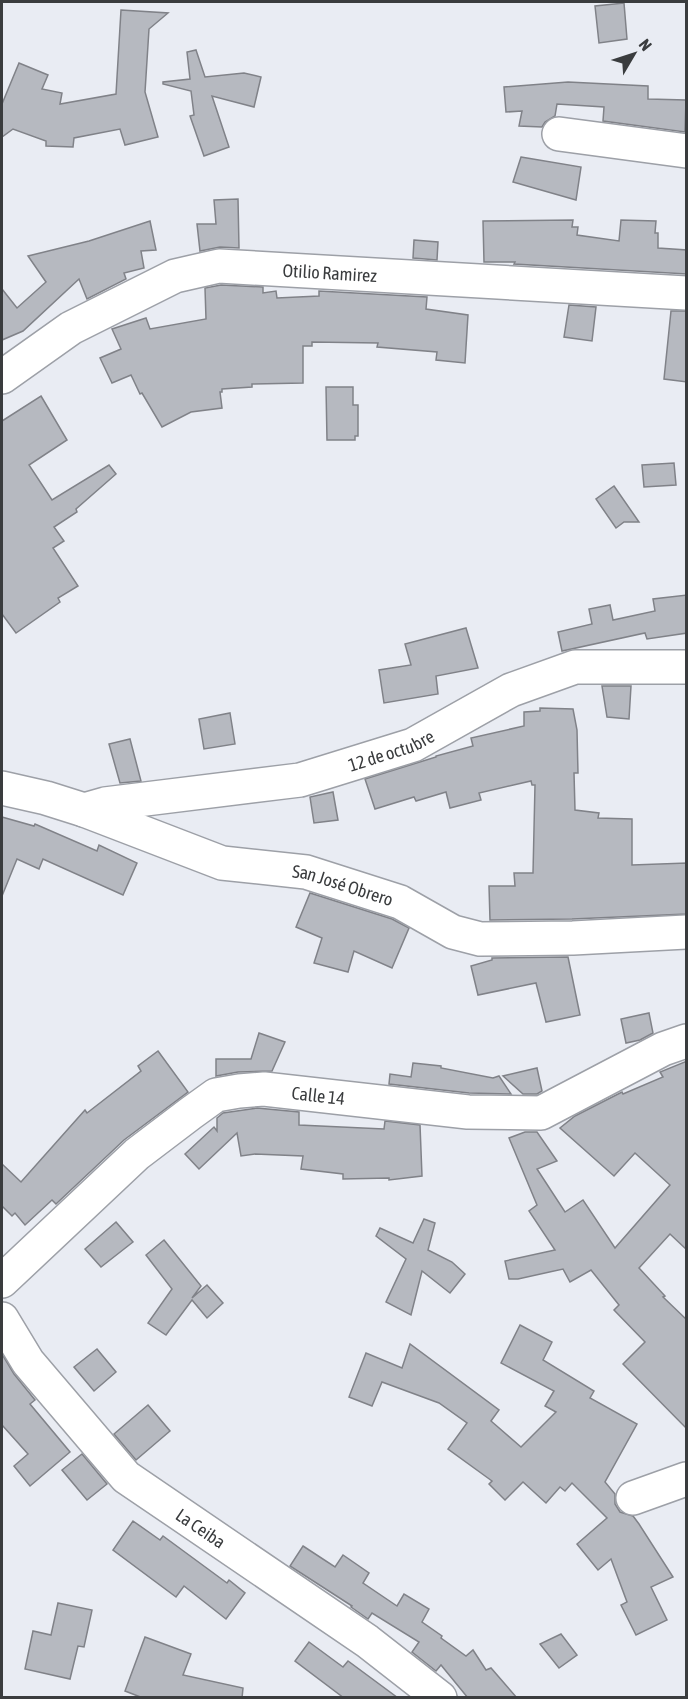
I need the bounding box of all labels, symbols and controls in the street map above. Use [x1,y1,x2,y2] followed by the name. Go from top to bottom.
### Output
[604,24,664,84] north arrow
[636,35,656,54] text: N
[282,259,378,286] street label: Otilio Ramirez
[345,725,438,775] street label: 12 de octubre
[291,860,396,910] street label: San José Obrero
[291,1082,346,1109] street label: Calle 14
[172,1504,230,1552] street label: La Ceiba

